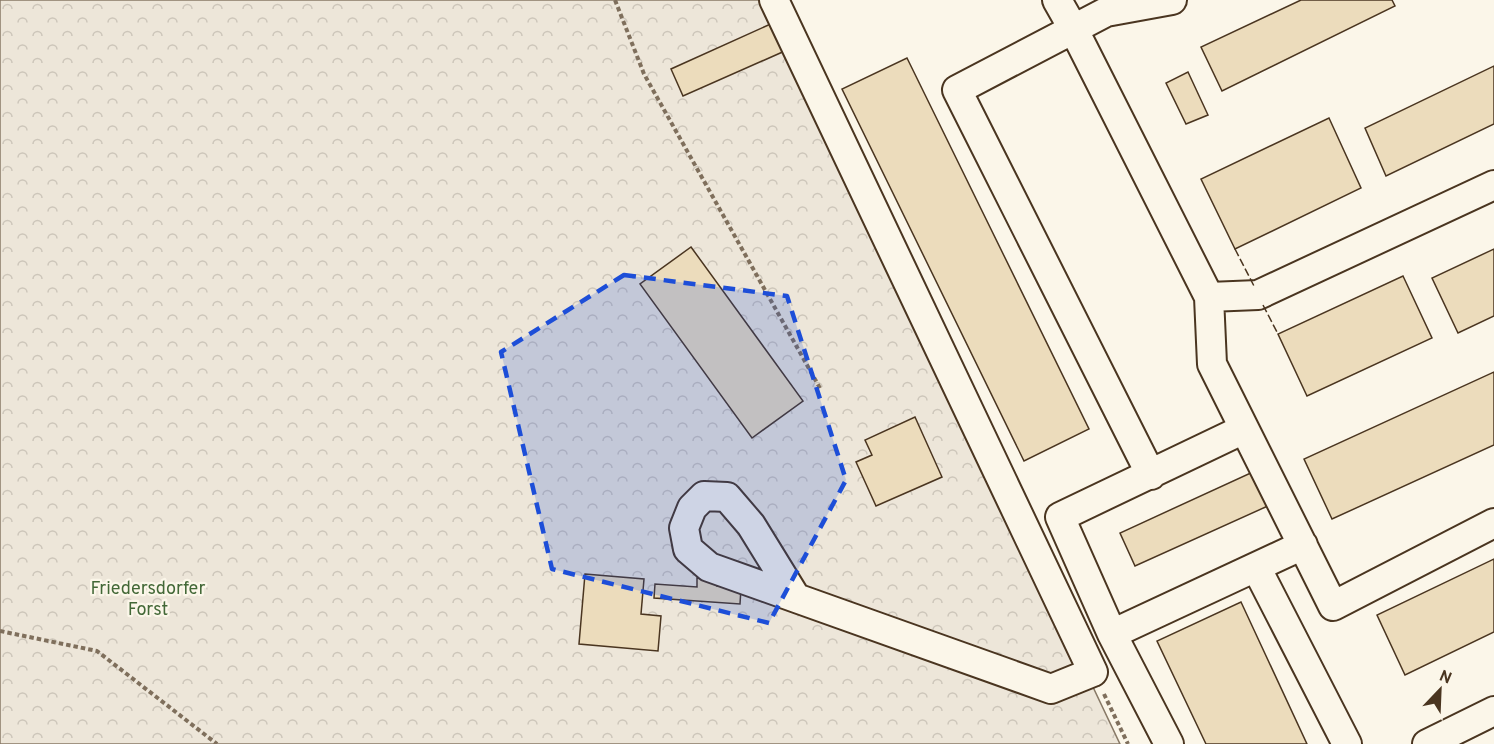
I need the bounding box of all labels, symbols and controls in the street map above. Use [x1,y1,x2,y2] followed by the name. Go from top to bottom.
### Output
[91,578,205,622] park label: Friedersdorfer Forst
[1410,660,1470,720] north arrow
[1436,667,1454,689] text: N

